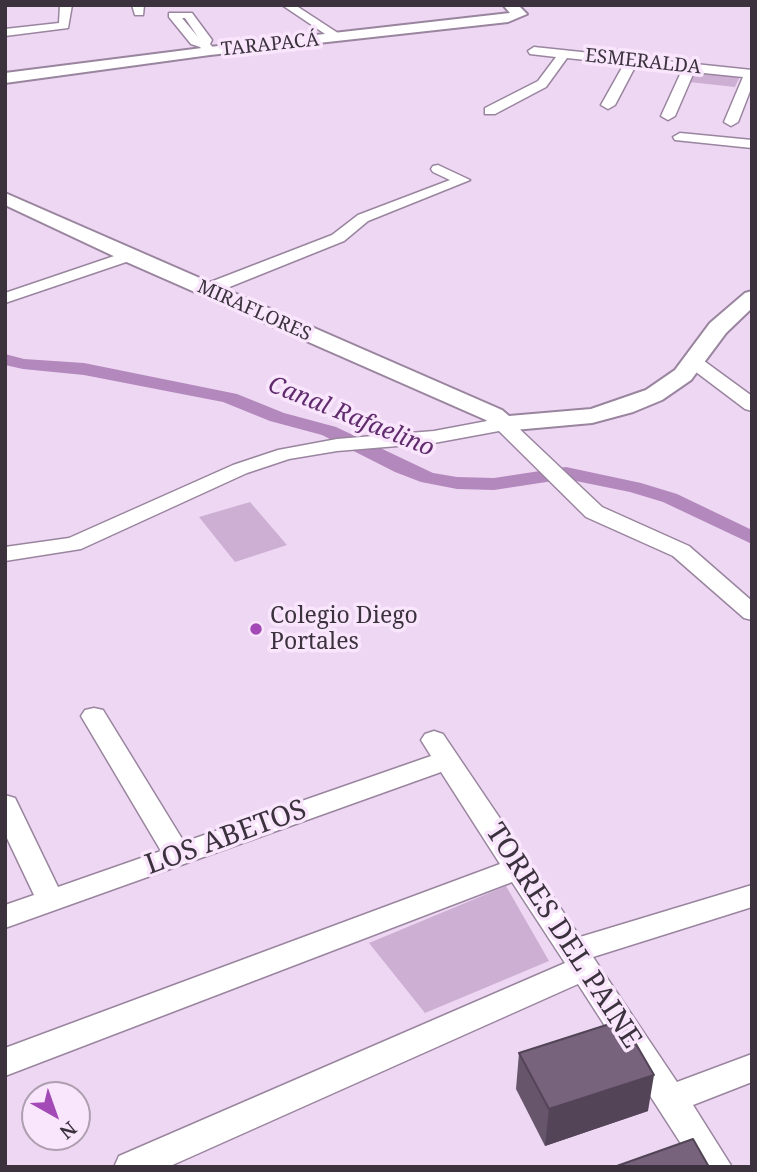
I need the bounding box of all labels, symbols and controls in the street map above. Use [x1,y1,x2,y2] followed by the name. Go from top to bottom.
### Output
[220,29,320,61] street label: TARAPACÁ
[584,45,702,79] street label: ESMERALDA
[193,276,315,346] street label: MIRAFLORES
[264,371,438,463] water label: Canal Rafaelino
[270,602,418,656] place label: Colegio Diego Portales
[248,621,264,637] marker: Colegio Diego Portales
[141,793,311,883] street label: LOS ABETOS
[478,817,648,1055] street label: TORRES DEL PAINE
[21,1081,91,1151] north arrow
[54,1116,82,1145] text: N

